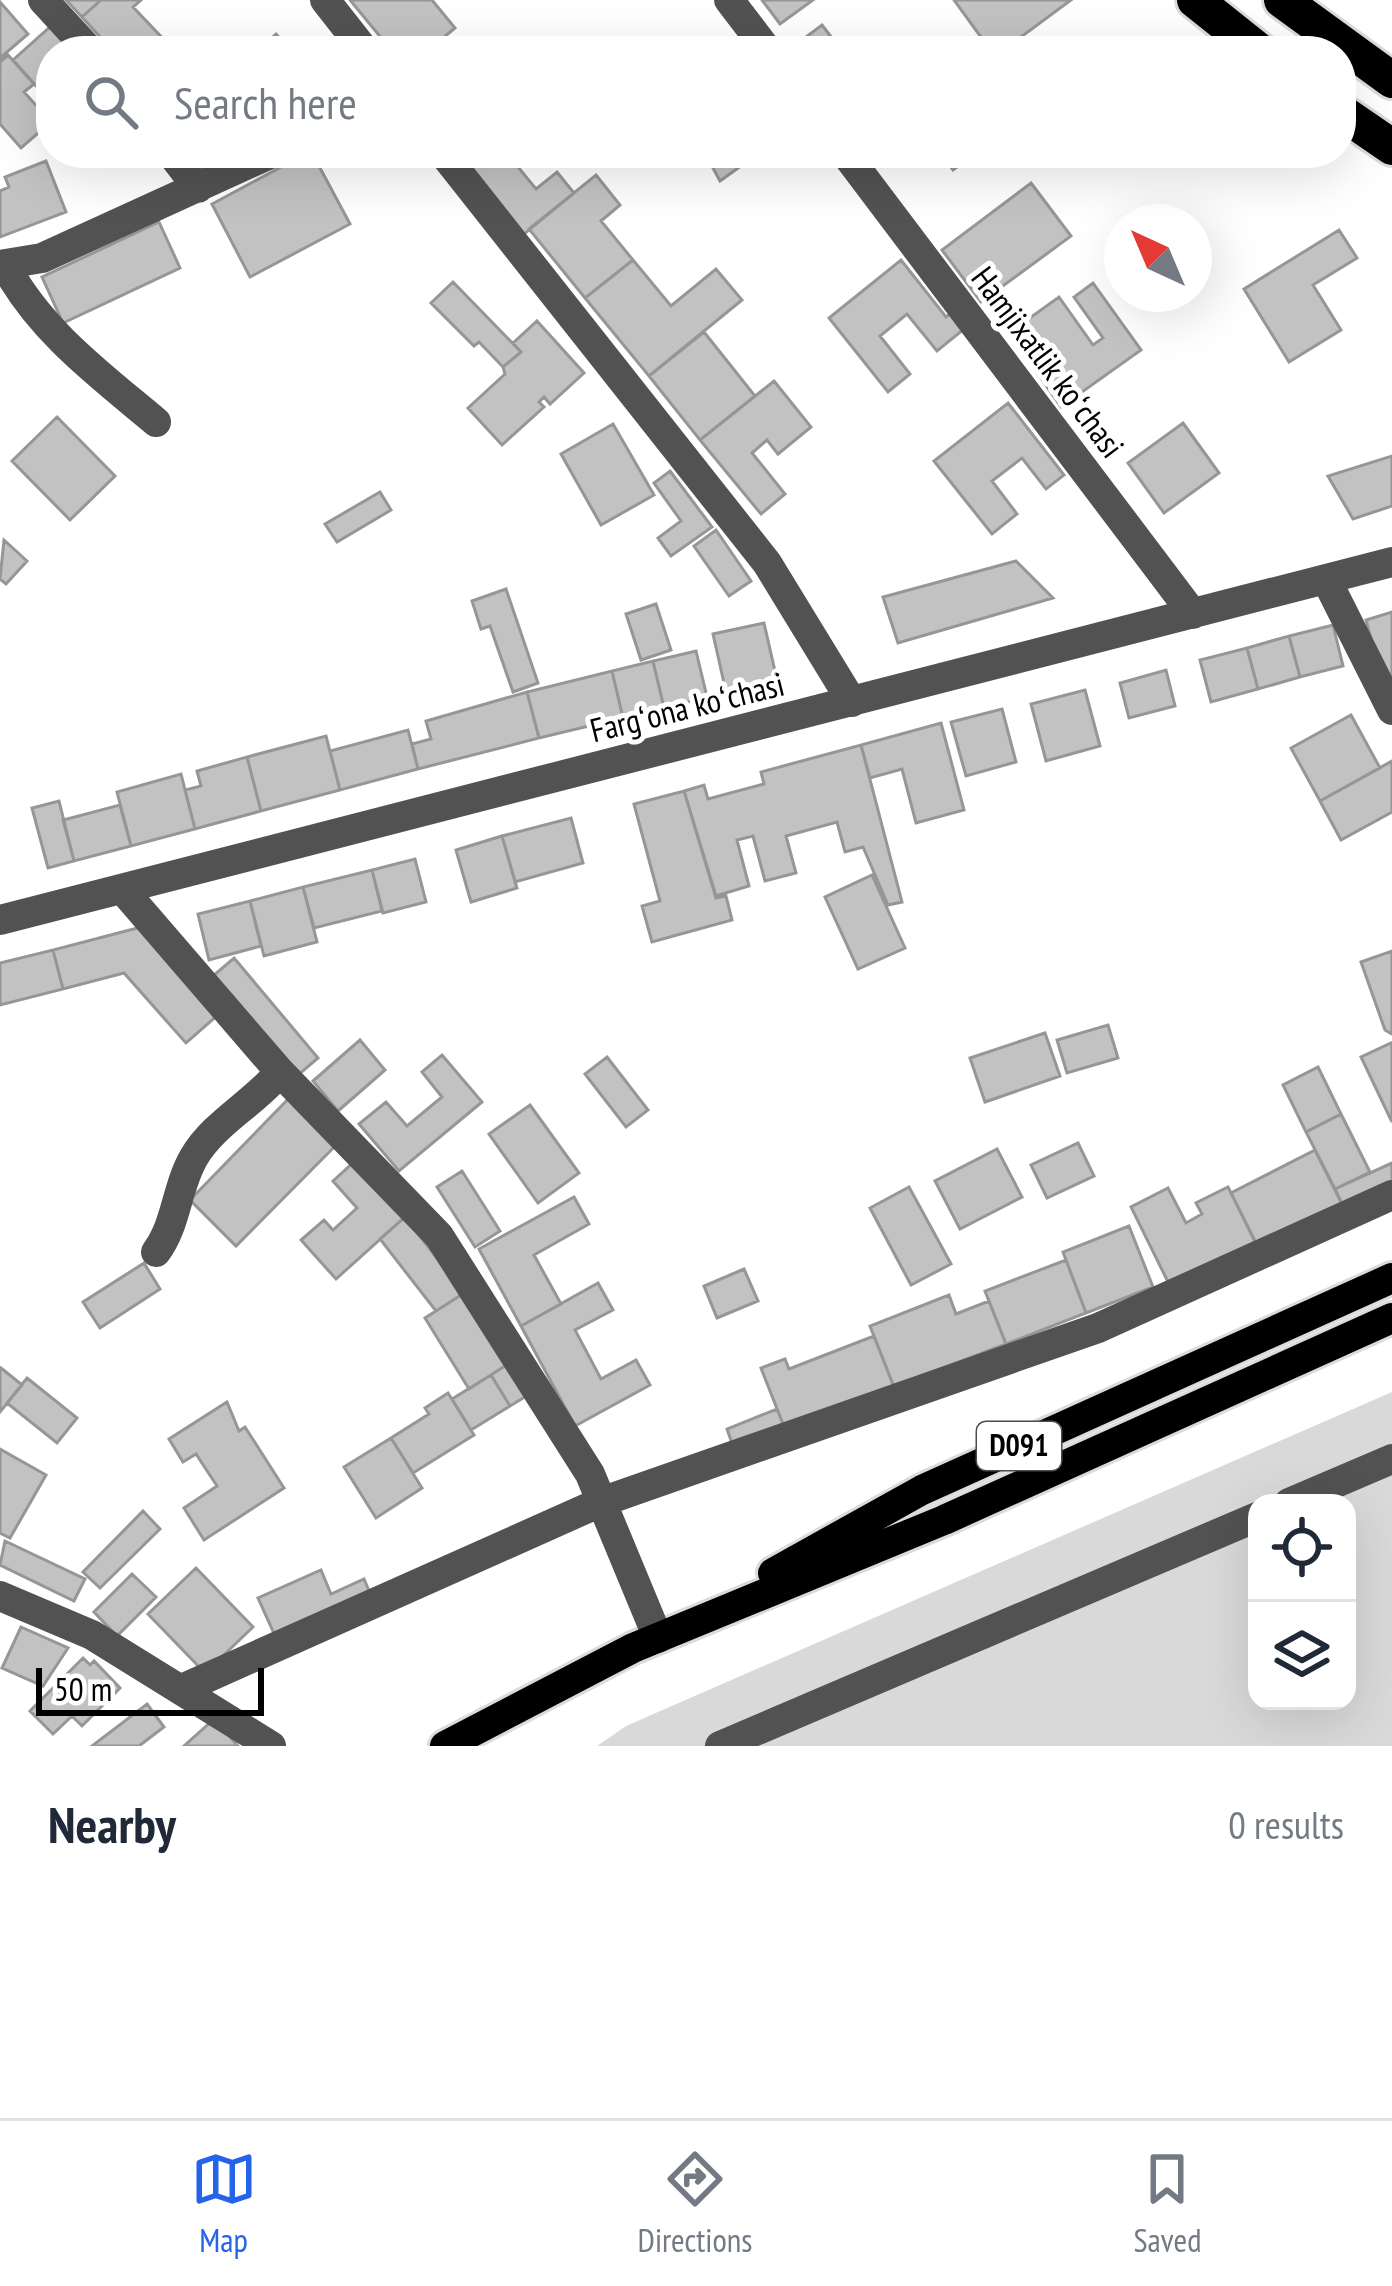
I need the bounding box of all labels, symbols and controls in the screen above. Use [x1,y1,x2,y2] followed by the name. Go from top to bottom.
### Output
[36,36,1356,168] search box
[78,69,144,135] icon: search
[174,73,357,131] text: Search here
[1104,204,1212,312] north arrow
[963,258,1134,466] street label: Hamjixatlik koʻchasi
[585,662,788,751] street label: Fargʻona koʻchasi
[977,1422,1061,1470] road number: D091
[1248,1494,1356,1710] map controls
[1248,1494,1356,1602] button: locate
[1248,1602,1356,1710] button: layers
[36,1662,264,1715] scale bar
[54,1667,112,1710] text: 50 m
[48,1791,176,1857] text: Nearby
[1228,1799,1344,1850] text: 0 results
[191,2146,257,2261] tab: Map
[638,2146,752,2261] tab: Directions
[1133,2146,1201,2261] tab: Saved

